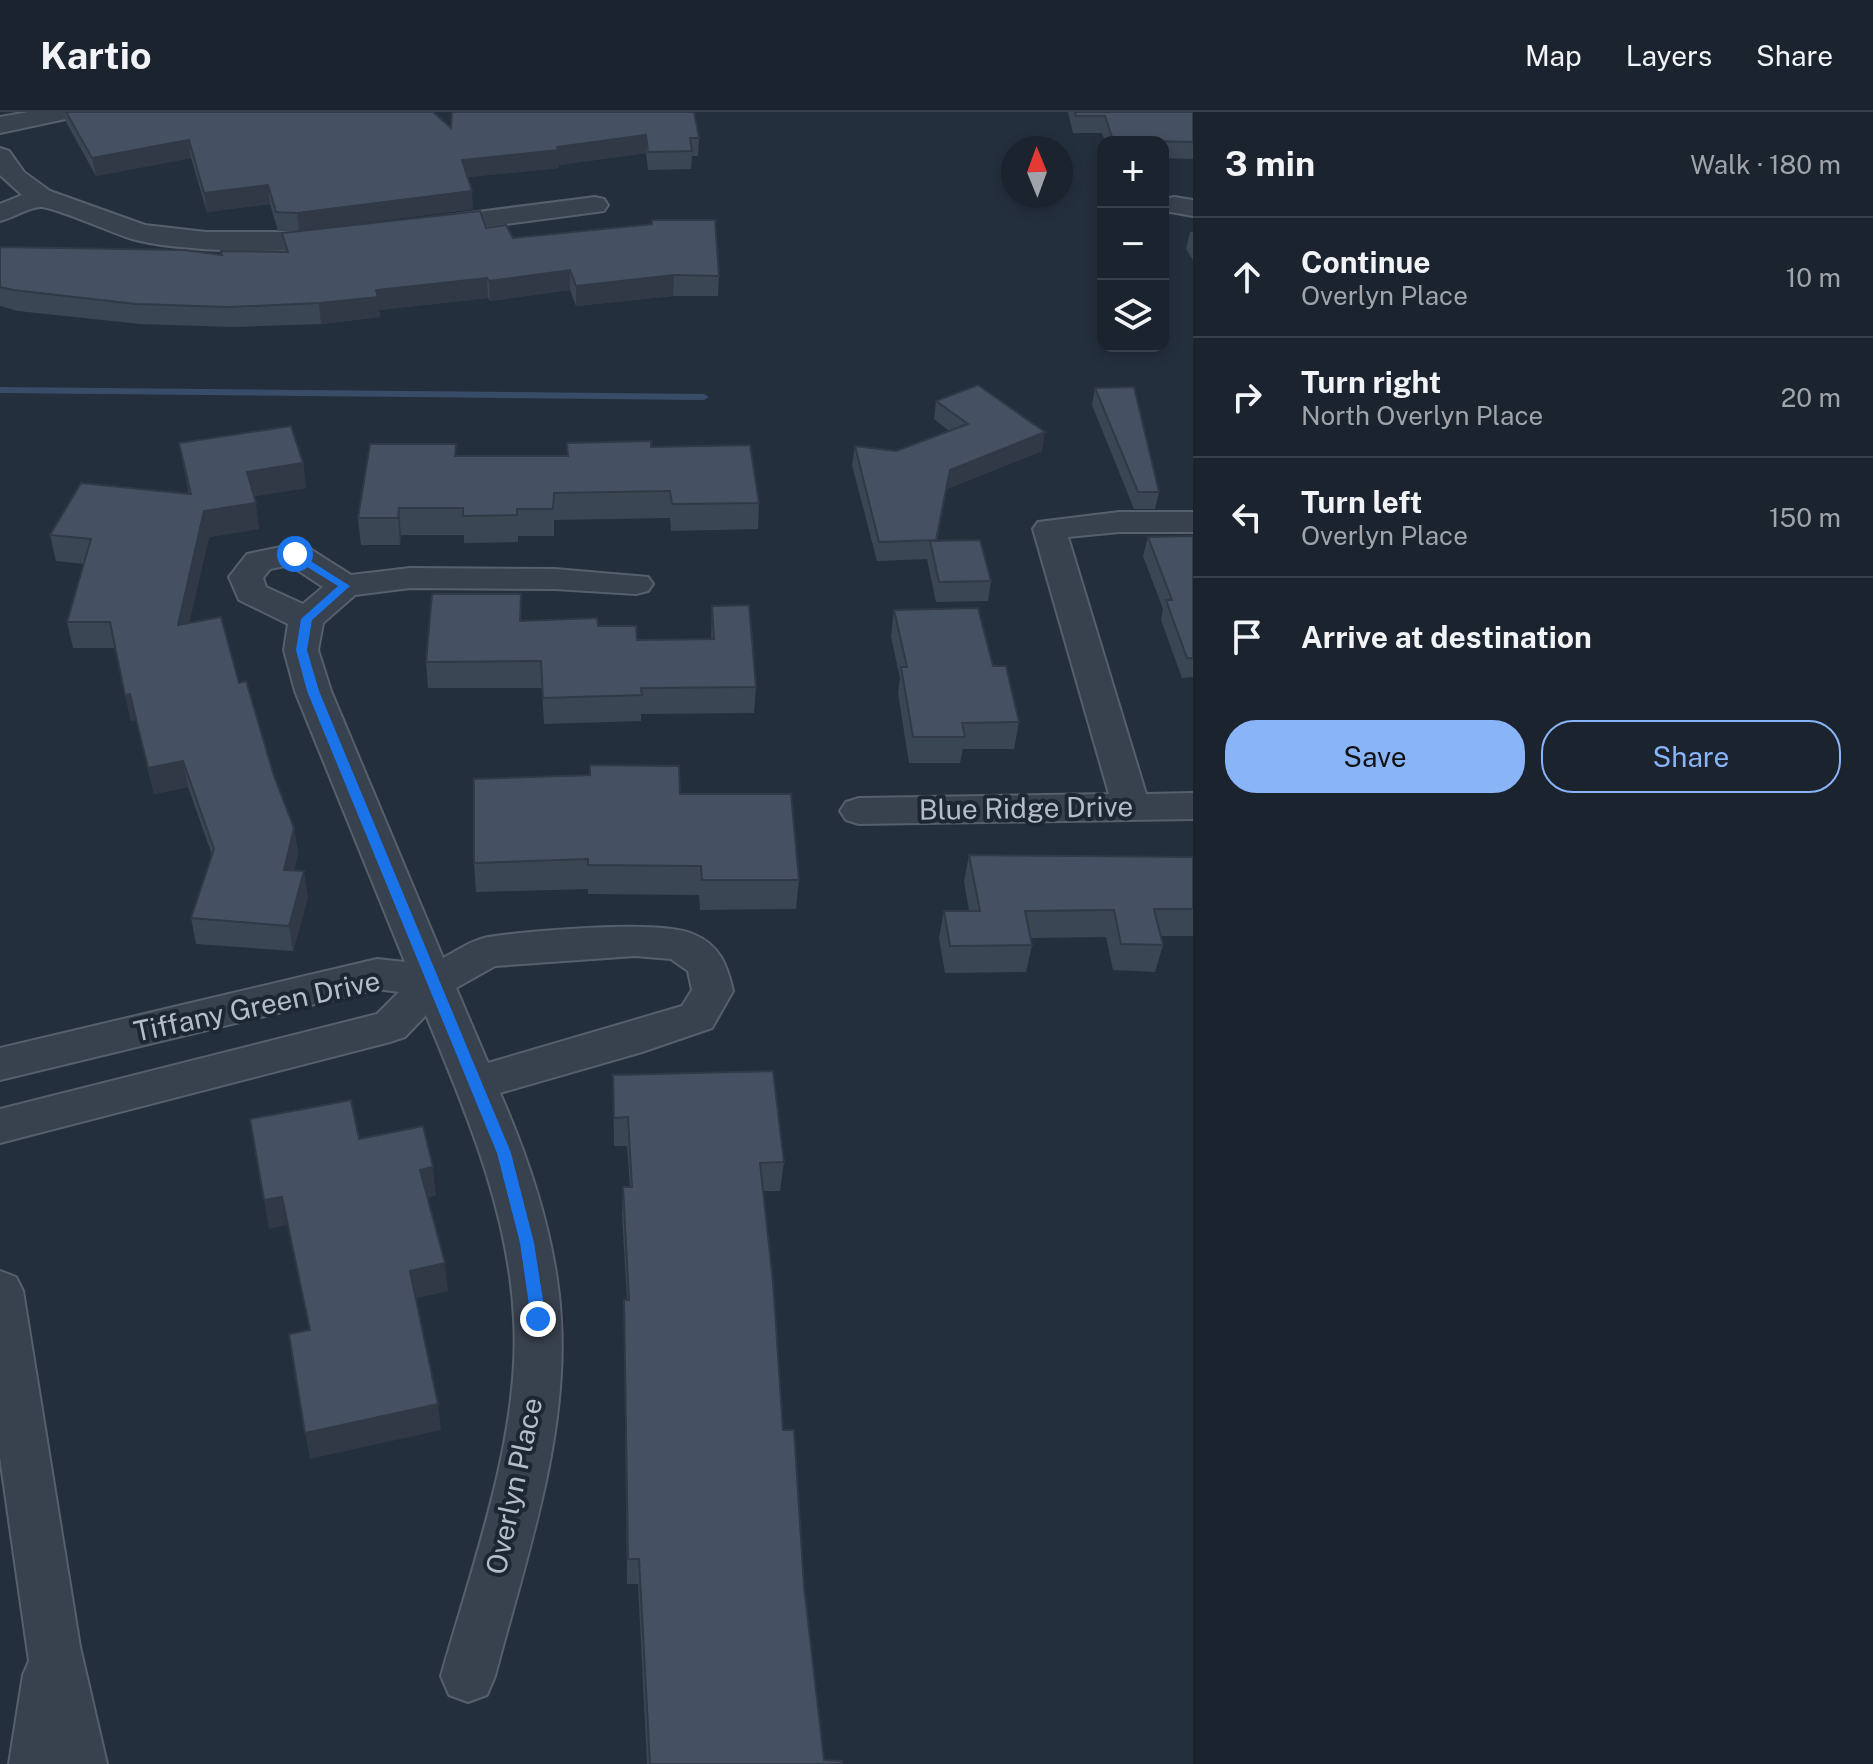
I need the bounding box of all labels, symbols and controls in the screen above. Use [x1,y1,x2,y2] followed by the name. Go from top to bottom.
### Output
[40,33,152,78] text: Kartio
[1525,39,1582,72] text: Map
[1626,39,1712,72] text: Layers
[1756,39,1833,72] text: Share
[1001,136,1073,208] north arrow
[1097,136,1169,352] map controls
[1097,136,1169,208] button: +
[1225,144,1315,184] text: 3 min
[1690,149,1841,180] text: Walk · 180 m
[1097,208,1169,280] button: −
[1301,244,1431,280] text: Continue
[1225,255,1269,299] icon: ahead
[1786,262,1841,293] text: 10 m
[1097,280,1169,352] button: layers
[1301,280,1468,311] text: Overlyn Place
[1301,364,1441,400] text: Turn right
[1225,375,1269,419] icon: right
[1781,382,1841,413] text: 20 m
[1301,400,1543,431] text: North Overlyn Place
[1301,484,1422,520] text: Turn left
[1225,495,1269,539] icon: left
[1769,502,1841,533] text: 150 m
[1301,520,1468,551] text: Overlyn Place
[277,536,313,572] route start
[1225,615,1269,659] icon: arrive
[1301,619,1592,655] text: Arrive at destination
[1225,720,1525,793] button: Save
[1541,720,1841,793] button: Share
[919,789,1133,826] street label: Blue Ridge Drive
[131,963,383,1048] street label: Tiffany Green Drive
[520,1301,556,1337] route end
[479,1395,548,1577] street label: Overlyn Place

